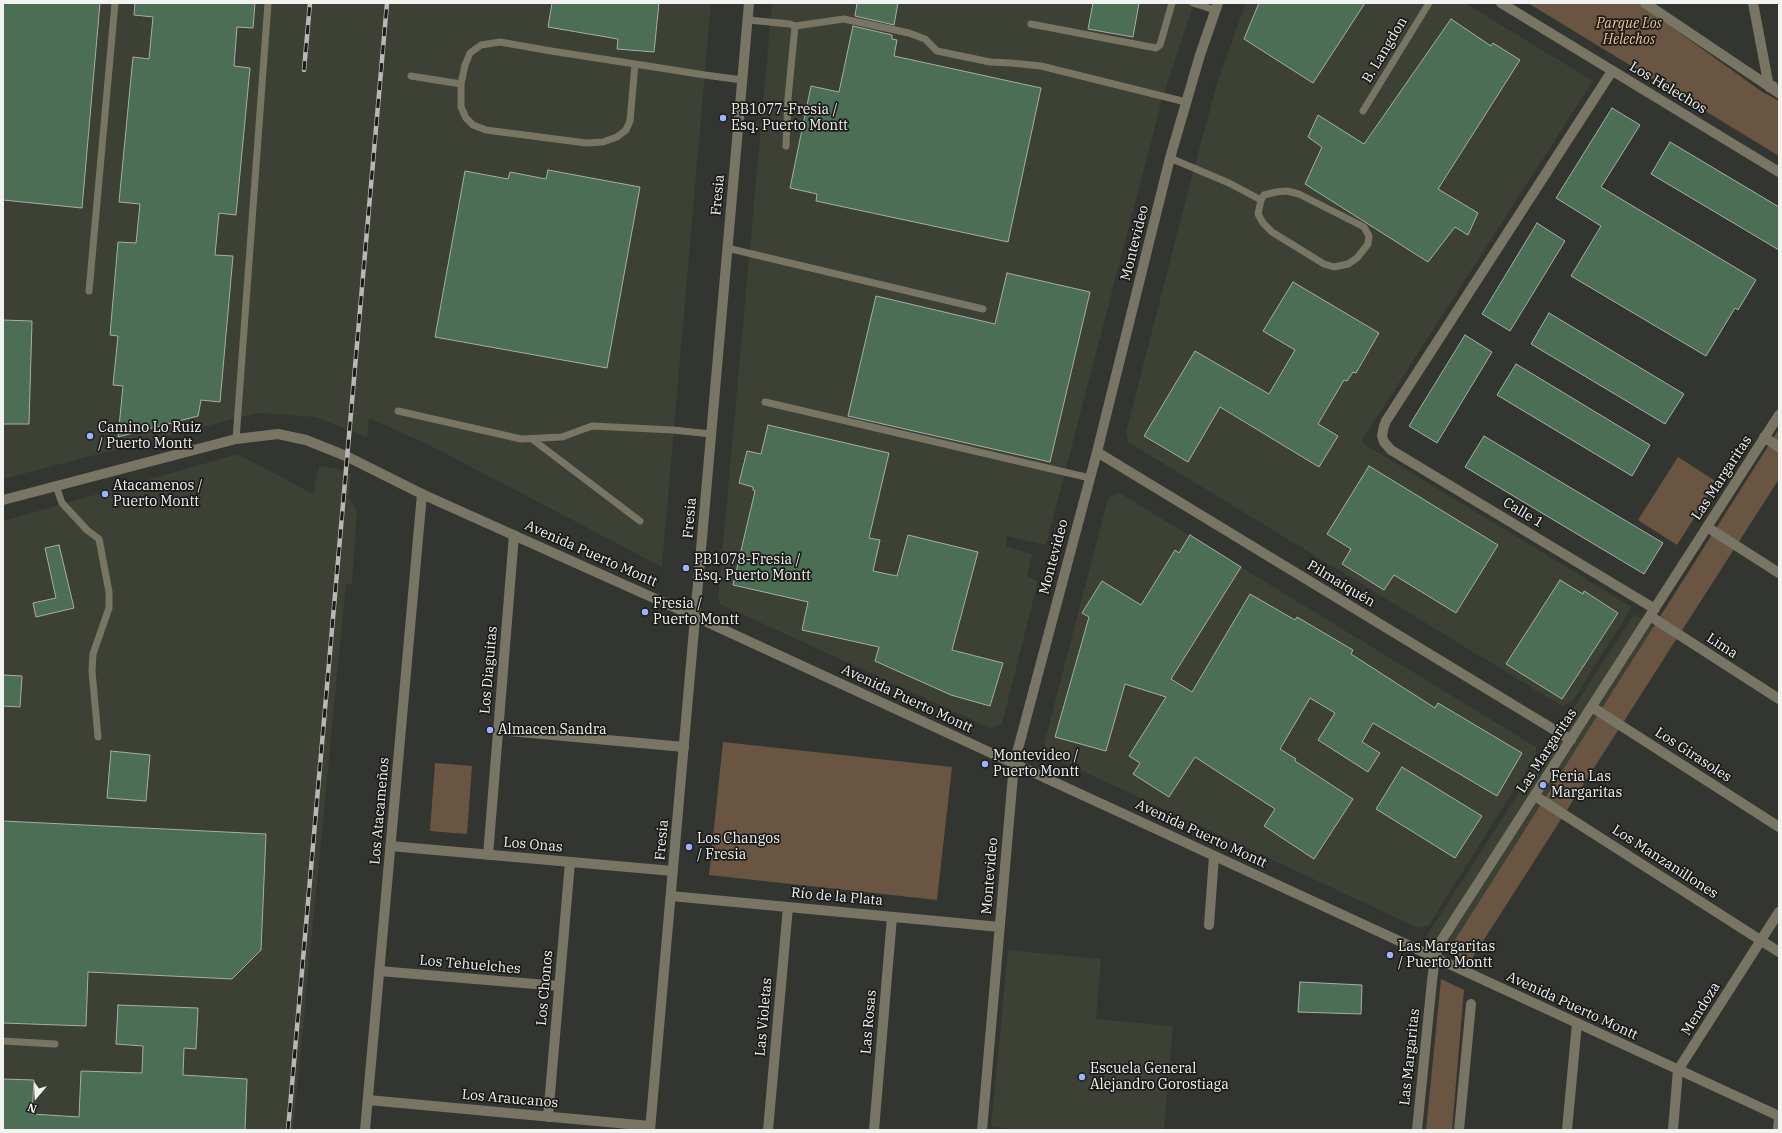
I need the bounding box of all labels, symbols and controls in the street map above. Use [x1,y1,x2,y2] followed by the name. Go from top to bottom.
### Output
[1359,14,1411,86] street label: B. Langdon
[1596,16,1662,48] park label: Parque Los Helechos
[1626,58,1710,118] street label: Los Helechos
[731,102,848,134] place label: PB1077-Fresia / Esq. Puerto Montt
[718,113,728,123] marker: PB1077-Fresia / Esq. Puerto Montt
[708,174,728,216] street label: Fresia
[1117,203,1153,283] street label: Montevideo
[98,420,201,452] place label: Camino Lo Ruiz / Puerto Montt
[85,431,95,441] marker: Camino Lo Ruiz / Puerto Montt
[1688,433,1756,523] street label: Las Margaritas
[113,478,203,510] place label: Atacamenos / Puerto Montt
[100,489,110,499] marker: Atacamenos / Puerto Montt
[1500,494,1546,532] street label: Calle 1
[680,497,700,539] street label: Fresia
[522,517,660,591] street label: Avenida Puerto Montt
[1036,517,1072,597] street label: Montevideo
[694,552,811,584] place label: PB1078-Fresia / Esq. Puerto Montt
[1304,557,1378,611] street label: Pilmaiquén
[681,563,691,573] marker: PB1078-Fresia / Esq. Puerto Montt
[653,596,739,628] place label: Fresia / Puerto Montt
[640,607,650,617] marker: Fresia / Puerto Montt
[477,625,501,715] street label: Los Diaguitas
[1703,630,1741,662] street label: Lima
[839,661,975,737] street label: Avenida Puerto Montt
[1513,706,1581,796] street label: Las Margaritas
[498,722,607,738] place label: Almacen Sandra
[1652,724,1734,786] street label: Los Girasoles
[485,725,495,735] marker: Almacen Sandra
[993,748,1079,780] place label: Montevideo / Puerto Montt
[367,757,393,865] street label: Los Atacameños
[980,759,990,769] marker: Montevideo / Puerto Montt
[1551,769,1622,802] place label: Feria Las Margaritas
[1538,780,1548,790] marker: Feria Las Margaritas
[1133,796,1269,872] street label: Avenida Puerto Montt
[652,819,672,861] street label: Fresia
[1609,822,1721,902] street label: Los Manzanillones
[697,831,780,864] place label: Los Changos / Fresia
[503,834,563,856] street label: Los Onas
[978,837,1002,915] street label: Montevideo
[684,842,694,852] marker: Los Changos / Fresia
[790,885,884,909] street label: Río de la Plata
[1398,939,1495,972] place label: Las Margaritas / Puerto Montt
[533,950,557,1026] street label: Los Chonos
[1385,950,1395,960] marker: Las Margaritas / Puerto Montt
[419,952,521,978] street label: Los Tehuelches
[1504,968,1640,1044] street label: Avenida Puerto Montt
[752,977,776,1057] street label: Las Violetas
[1678,979,1724,1039] street label: Mendoza
[858,989,880,1055] street label: Las Rosas
[1397,1008,1423,1106] street label: Las Margaritas
[1090,1061,1229,1094] place label: Escuela General Alejandro Gorostiaga
[1077,1072,1087,1082] marker: Escuela General Alejandro Gorostiaga
[16,1077,56,1117] north arrow
[461,1086,559,1112] street label: Los Araucanos
[26,1100,38,1116] text: N

